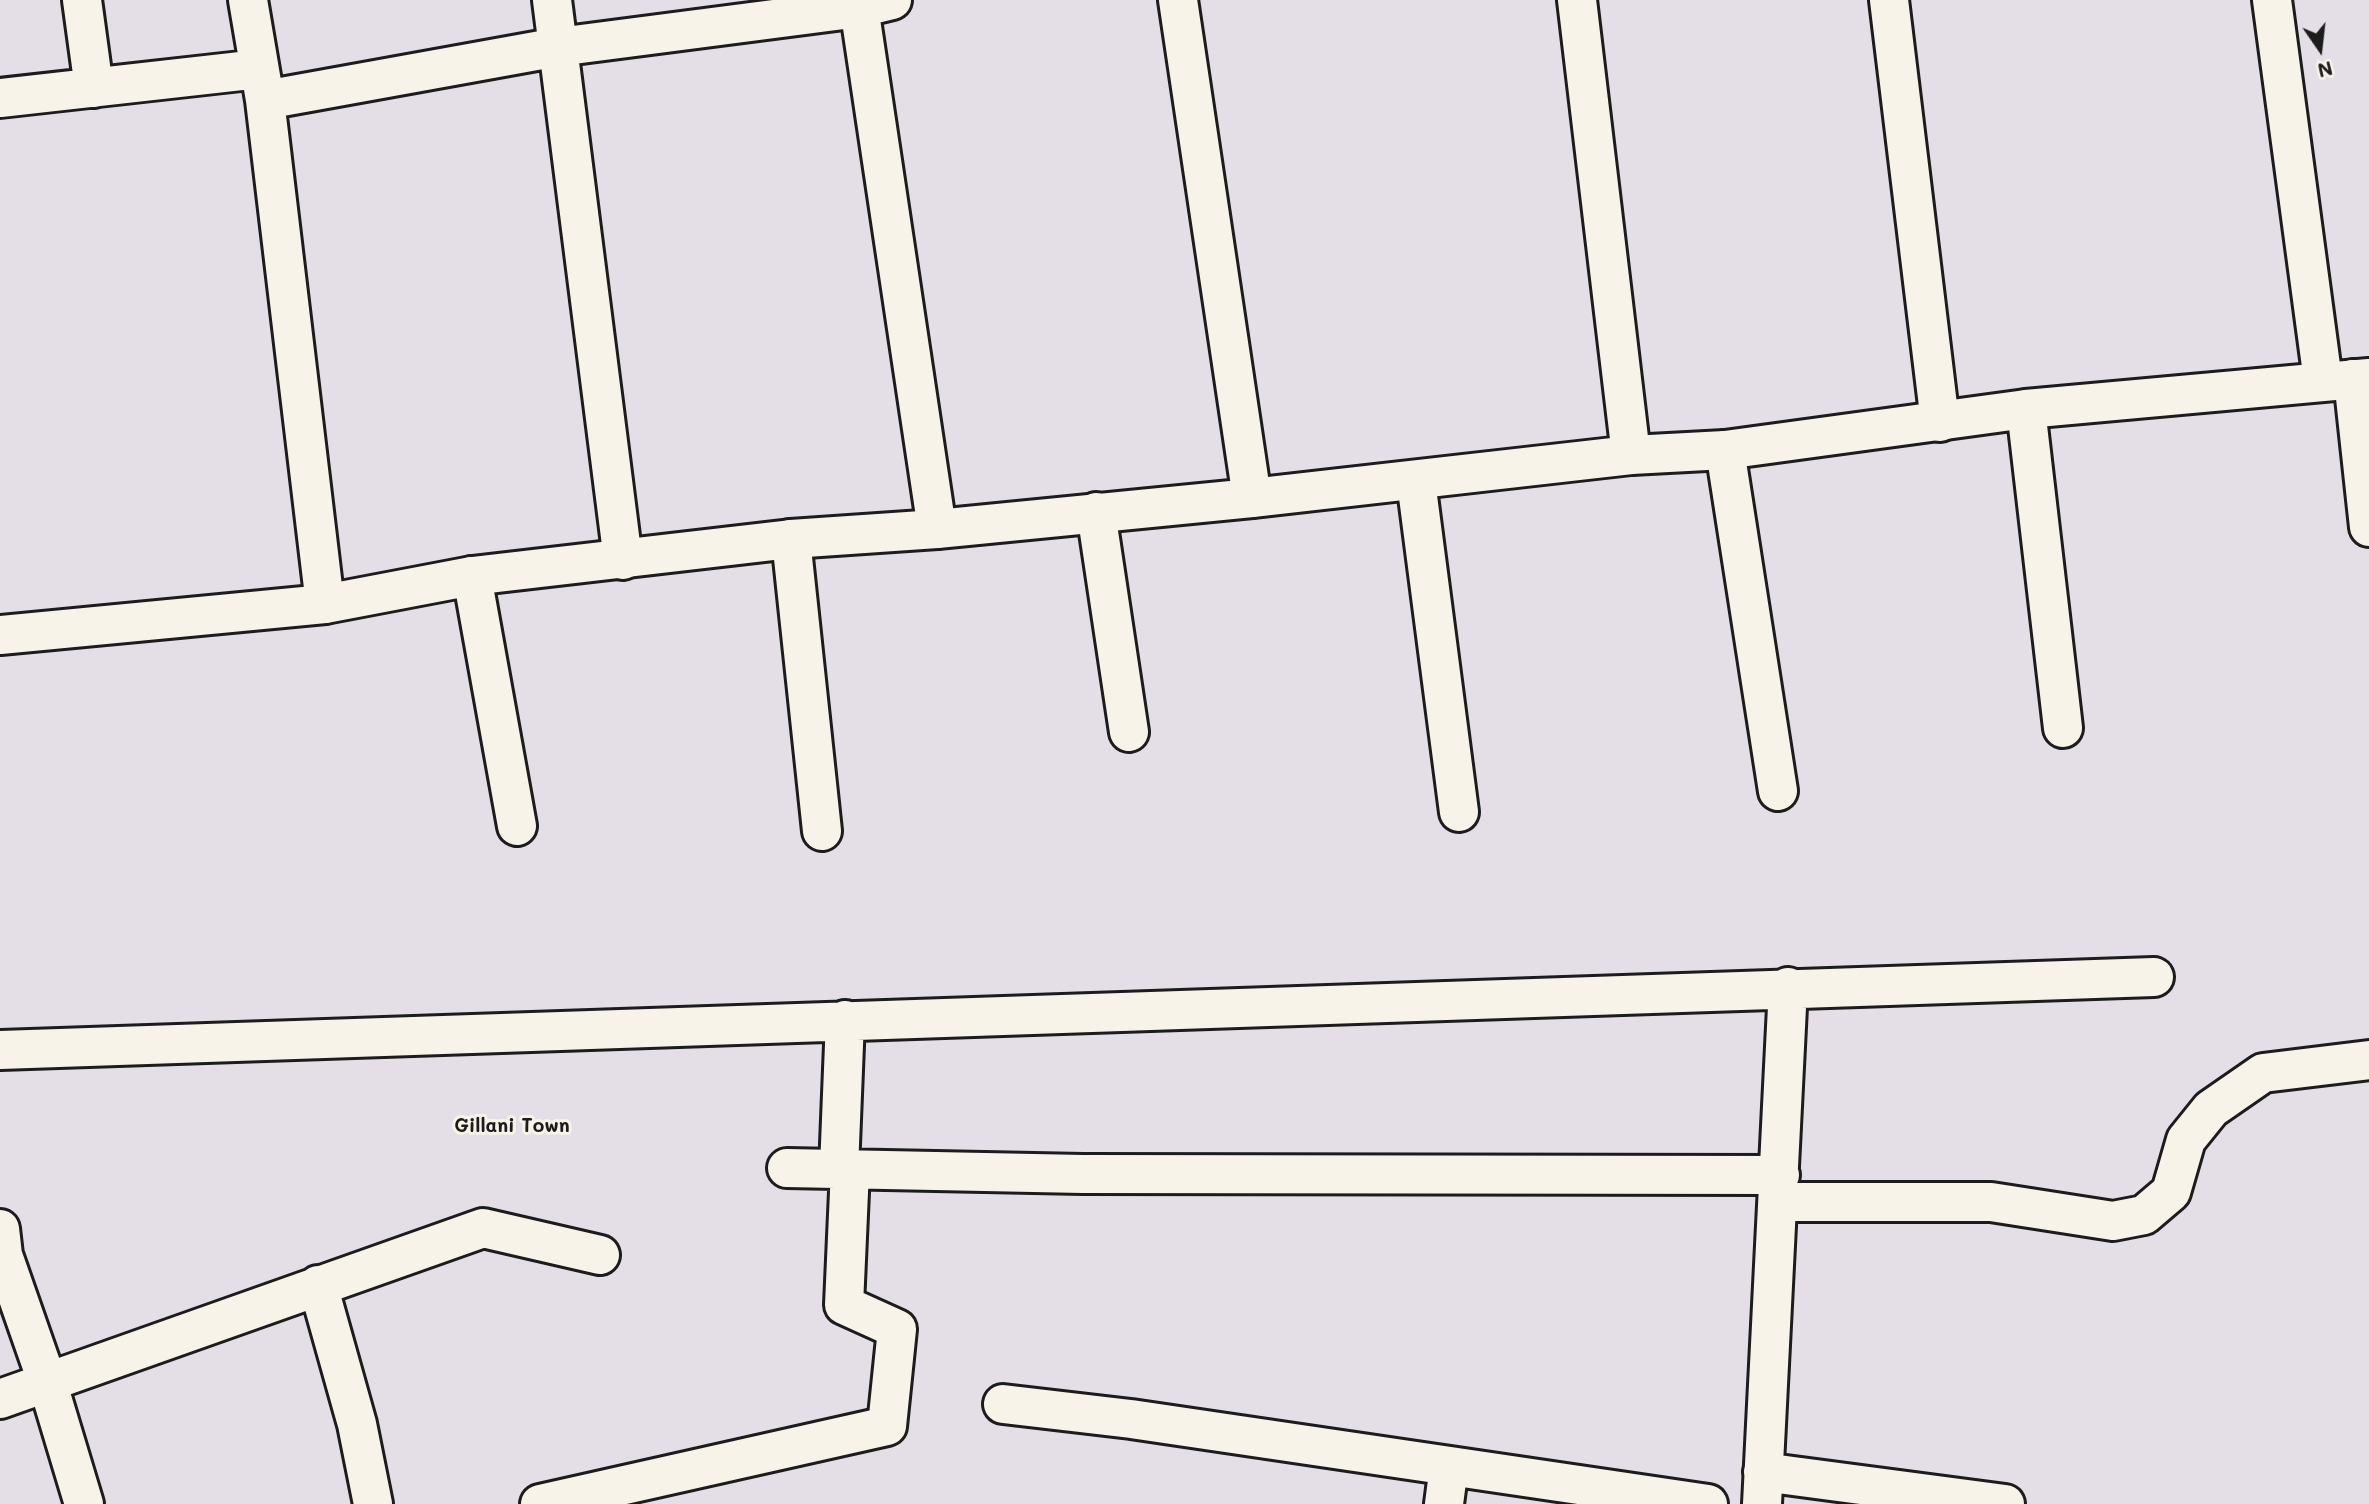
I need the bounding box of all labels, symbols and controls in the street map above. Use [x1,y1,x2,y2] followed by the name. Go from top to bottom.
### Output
[2285,14,2355,84] north arrow
[2315,56,2335,84] text: N
[454,1115,570,1137] district label: Gillani Town

